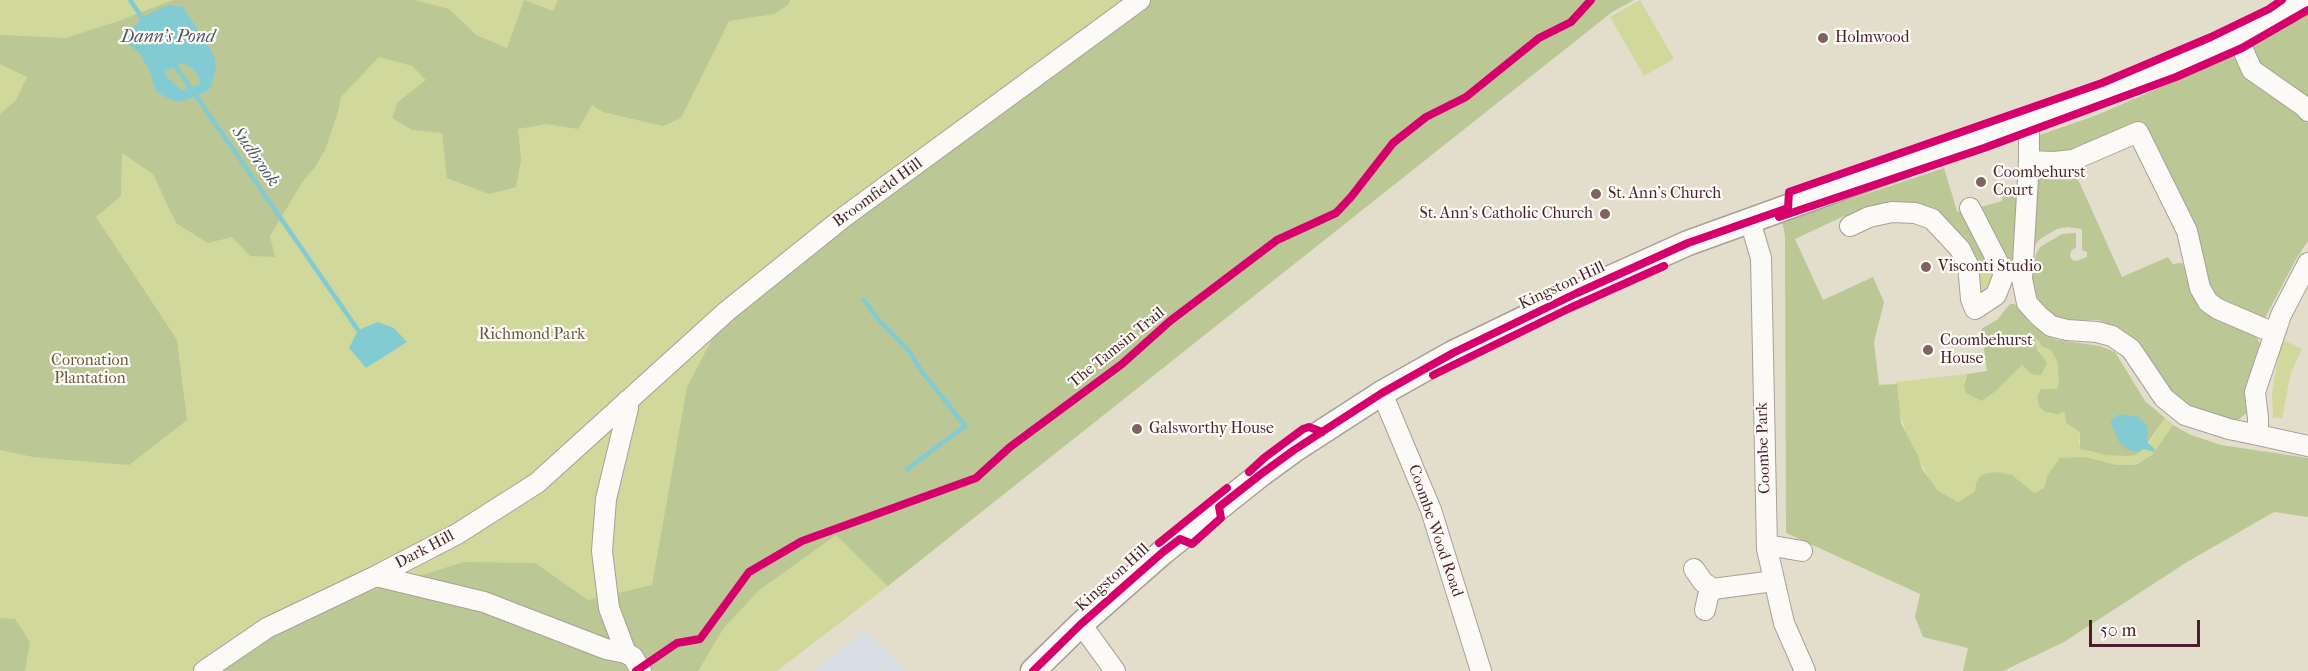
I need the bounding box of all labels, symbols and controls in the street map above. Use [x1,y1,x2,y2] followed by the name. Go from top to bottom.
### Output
[121,27,215,49] water label: Dann's Pond
[1835,28,1909,48] place label: Holmwood
[1816,31,1830,45] marker: Holmwood
[226,123,284,191] water label: Sudbrook
[829,154,927,232] street label: Broomfield Hill
[1993,163,2086,201] place label: Coombehurst Court
[1974,175,1988,189] marker: Coombehurst Court
[1608,184,1721,204] place label: St. Ann's Church
[1589,187,1603,201] marker: St. Ann's Church
[1419,204,1593,224] place label: St. Ann's Catholic Church
[1598,207,1612,221] marker: St. Ann's Catholic Church
[1938,257,2042,277] place label: Visconti Studio
[1516,258,1608,314] street label: Kingston Hill
[1919,260,1933,274] marker: Visconti Studio
[1065,303,1169,393] street label: The Tamsin Trail
[479,325,585,345] park label: Richmond Park
[1940,331,2033,369] place label: Coombehurst House
[1921,343,1935,357] marker: Coombehurst House
[51,351,129,389] park label: Coronation Plantation
[1753,402,1775,494] street label: Coombe Park
[1149,419,1274,439] place label: Galsworthy House
[1130,422,1144,436] marker: Galsworthy House
[1403,462,1467,600] street label: Coombe Wood Road
[392,526,458,574] street label: Dark Hill
[1072,540,1154,616] street label: Kingston Hill
[2092,608,2203,646] scale bar
[2100,620,2136,641] text: 50 m

